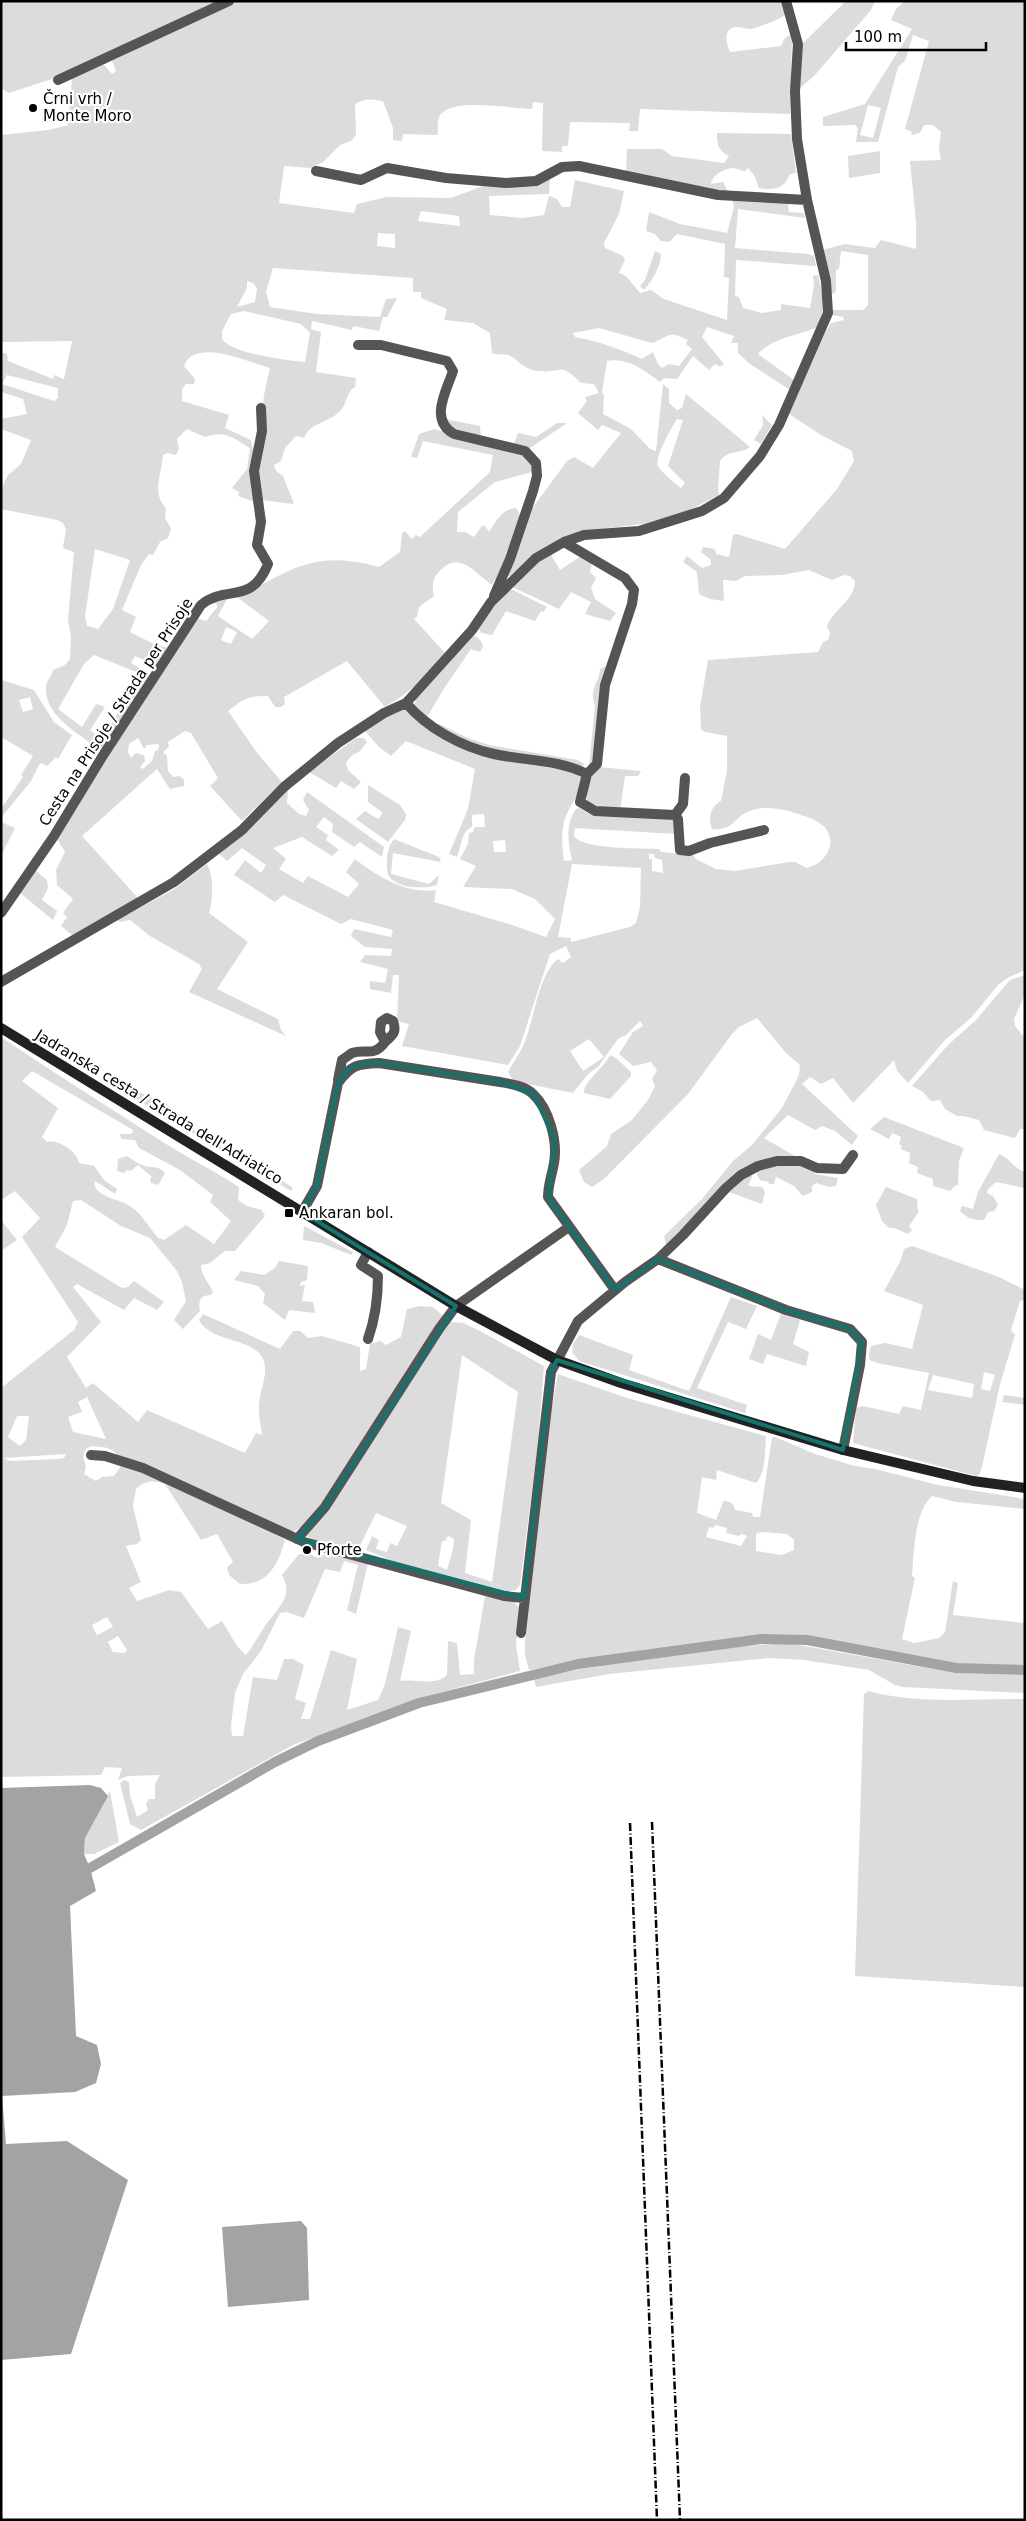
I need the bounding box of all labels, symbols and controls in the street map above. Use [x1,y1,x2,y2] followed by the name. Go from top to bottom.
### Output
[846,20,986,52] scale bar
[854,28,902,46] text: 100 m
[43,89,132,125] place label: Črni vrh / Monte Moro
[27,102,39,114] marker: Črni vrh / Monte Moro
[35,595,197,829] street label: Cesta na Prisoje / Strada per Prisoje
[31,1025,286,1188] street label: Jadranska cesta / Strada dell'Adriatico
[299,1204,394,1222] place label: Ankaran bol.
[283,1207,295,1219] marker: Ankaran bol.
[317,1541,362,1559] place label: Pforte
[301,1544,313,1556] marker: Pforte

